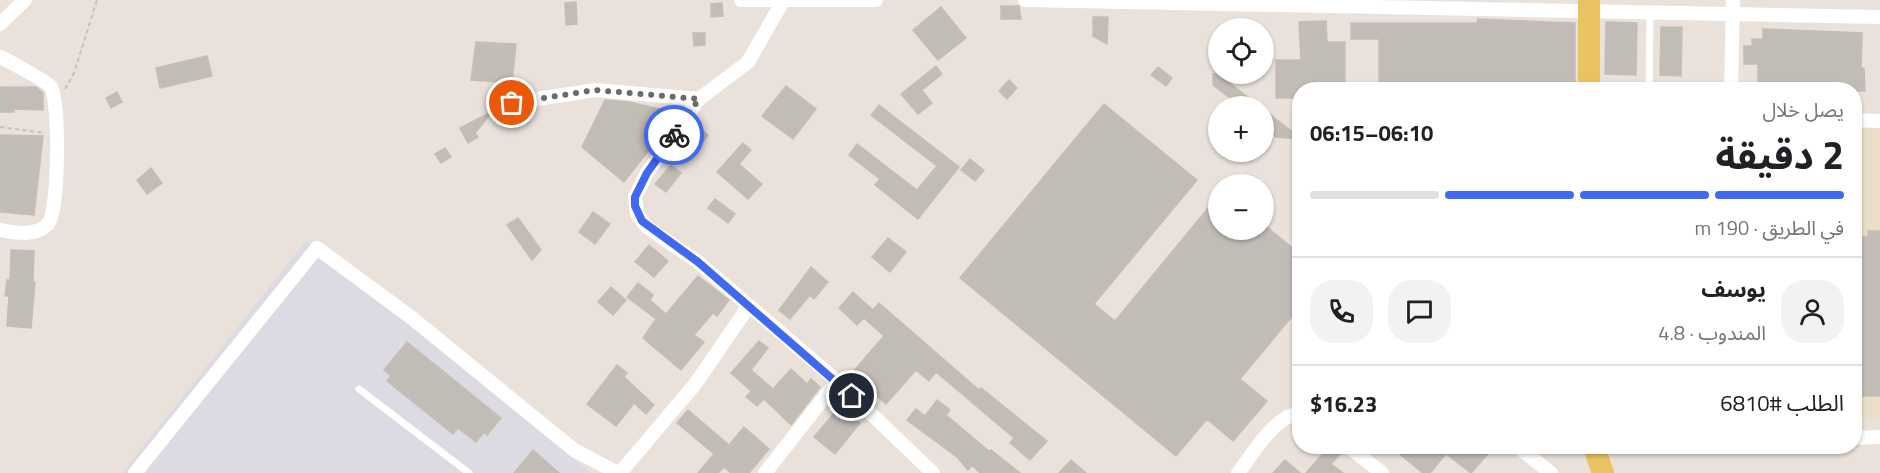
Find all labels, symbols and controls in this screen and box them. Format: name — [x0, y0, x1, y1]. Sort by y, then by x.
map controls — [1208, 18, 1274, 240]
button: locate — [1208, 18, 1274, 84]
pin — [486, 77, 537, 128]
icon: bag — [495, 86, 528, 119]
text: يصل خلال — [1762, 94, 1844, 125]
button: + — [1208, 96, 1274, 162]
courier — [644, 105, 704, 165]
text: 06:10–06:15 — [1310, 116, 1433, 150]
icon: bike — [658, 119, 691, 152]
text: 2 دقيقة — [1715, 125, 1844, 184]
button: − — [1208, 174, 1274, 240]
text: في الطريق · 190 m — [1694, 212, 1844, 243]
text: يوسف — [1701, 272, 1766, 306]
button: phone — [1310, 280, 1373, 343]
button: chat — [1388, 280, 1451, 343]
button: person — [1781, 280, 1844, 343]
text: المندوب · 4.8 — [1658, 317, 1766, 348]
pin — [826, 370, 877, 421]
icon: home — [835, 379, 868, 412]
text: الطلب #6810 — [1720, 386, 1844, 420]
text: $16.23 — [1310, 387, 1377, 421]

